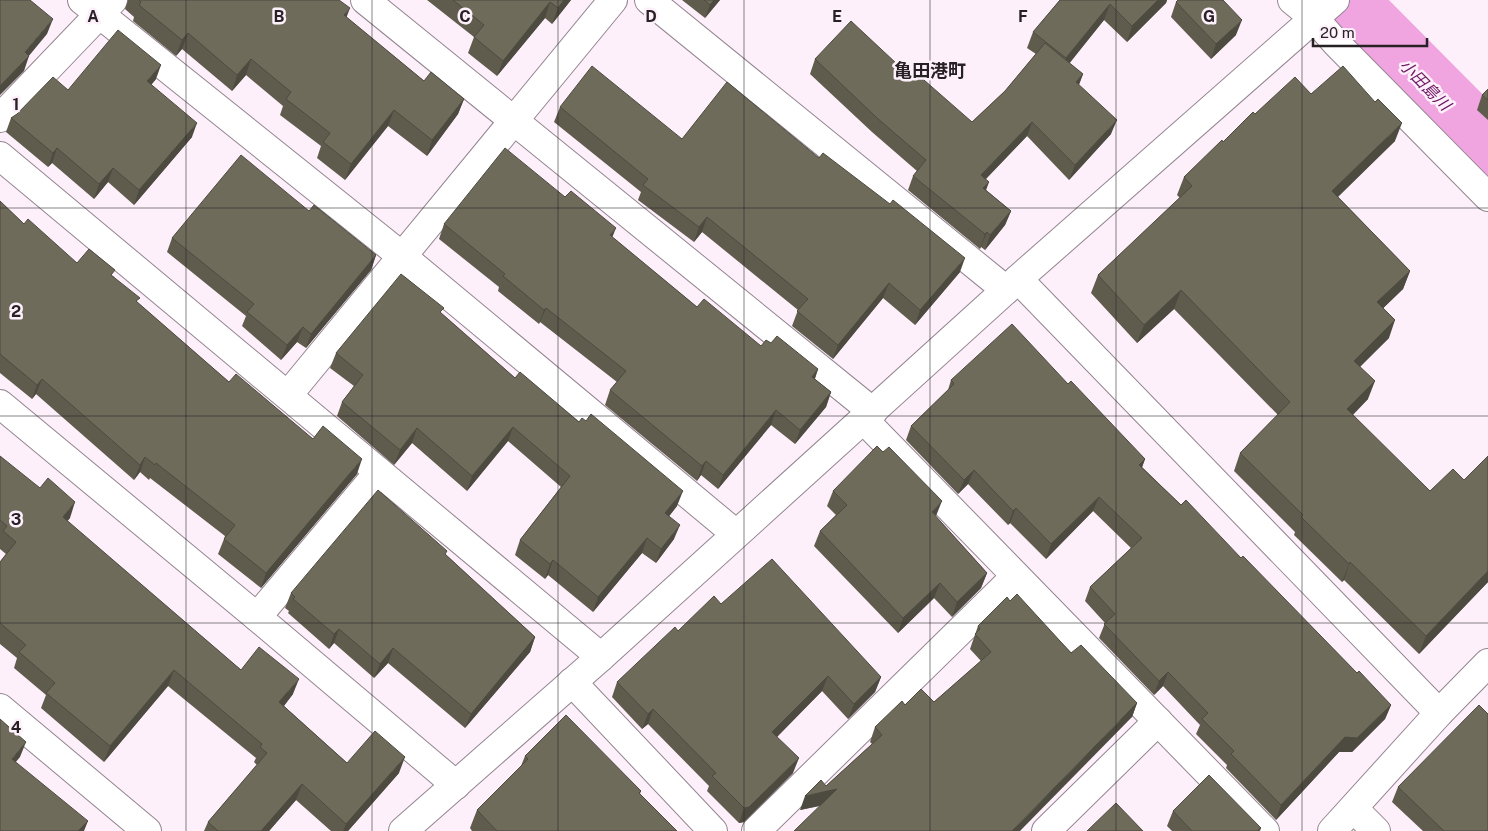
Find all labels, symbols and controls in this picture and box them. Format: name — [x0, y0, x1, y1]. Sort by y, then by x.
text: A — [87, 7, 99, 26]
text: B — [274, 7, 285, 26]
text: C — [459, 7, 471, 26]
text: D — [645, 7, 657, 26]
text: E — [832, 7, 842, 26]
text: F — [1018, 7, 1028, 26]
text: G — [1203, 7, 1215, 26]
scale bar — [1313, 15, 1427, 47]
text: 20 m — [1320, 24, 1355, 41]
water label: 小田島川 — [1396, 56, 1456, 116]
district label: 亀田港町 — [894, 60, 966, 81]
text: 1 — [13, 95, 19, 114]
text: 2 — [11, 302, 21, 321]
text: 3 — [11, 510, 21, 529]
text: 4 — [11, 718, 22, 737]

